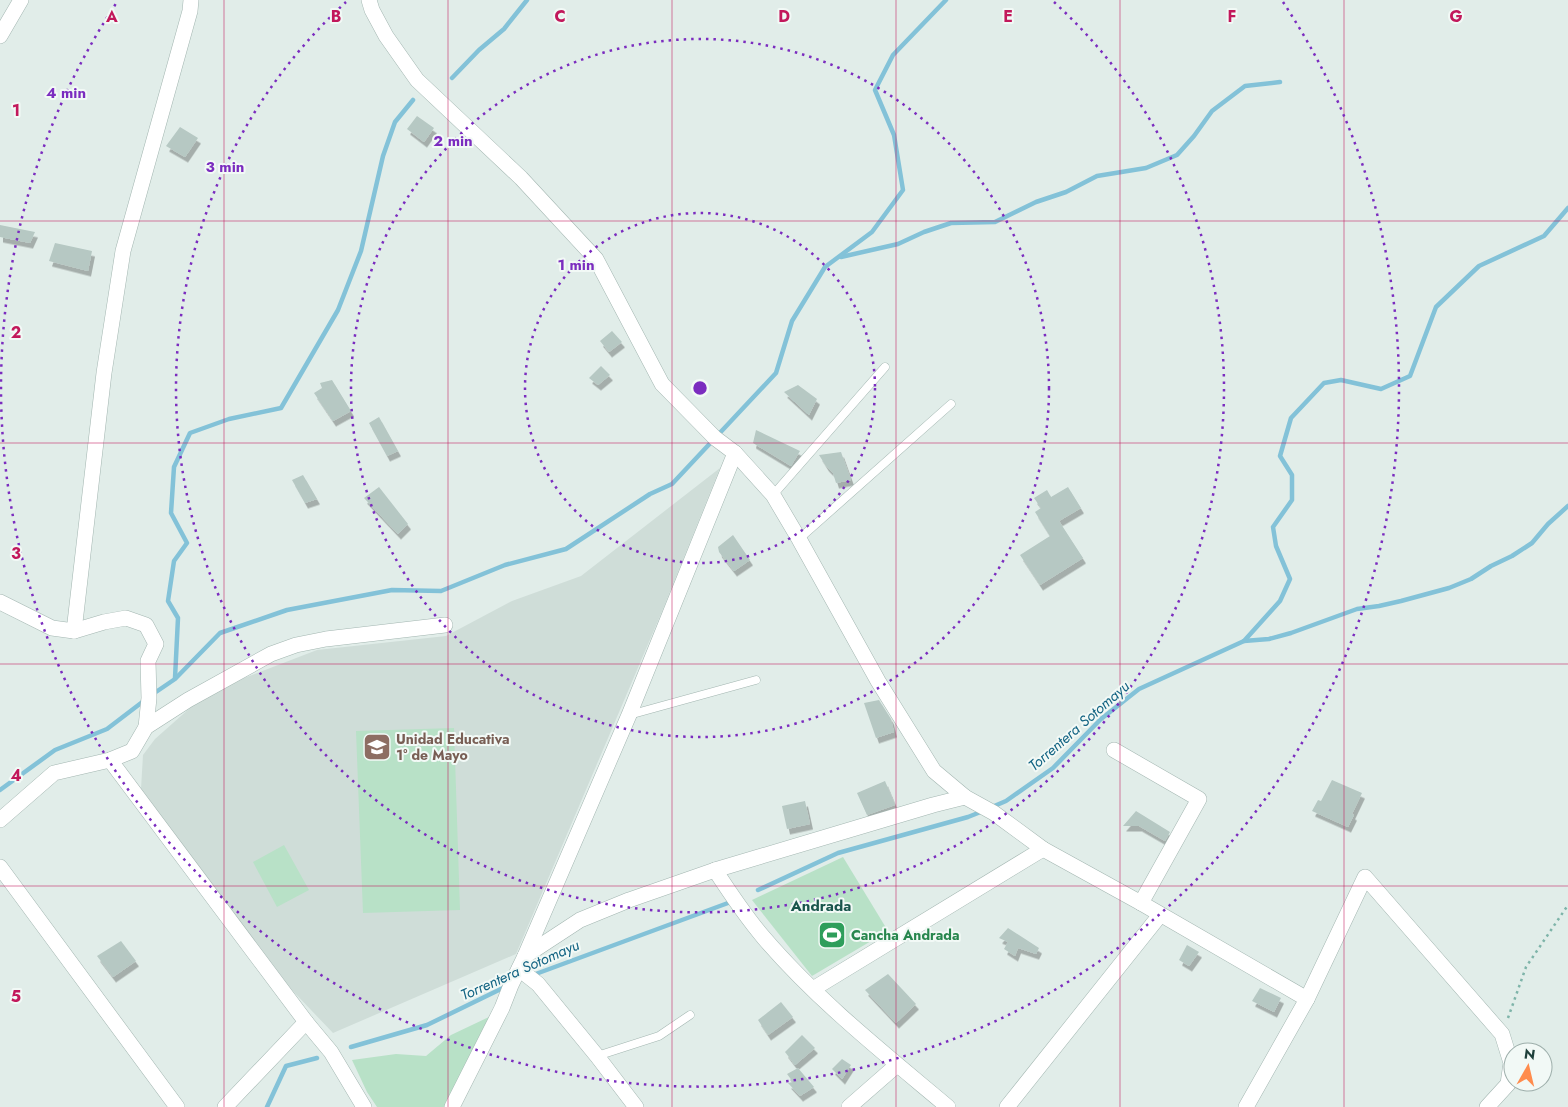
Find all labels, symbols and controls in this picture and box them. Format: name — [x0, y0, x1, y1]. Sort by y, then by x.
text: A — [105, 5, 118, 28]
text: B — [331, 5, 341, 28]
text: C — [554, 5, 566, 28]
text: D — [778, 5, 790, 28]
text: E — [1003, 5, 1013, 28]
text: F — [1228, 5, 1236, 28]
text: G — [1449, 5, 1463, 28]
text: 4 min — [46, 82, 86, 104]
text: 1 — [12, 99, 20, 122]
text: 2 min — [433, 130, 473, 152]
text: 3 min — [206, 156, 244, 178]
text: 1 min — [557, 254, 595, 276]
text: 2 — [11, 321, 21, 344]
centre of rings — [691, 379, 709, 397]
text: 3 — [11, 542, 21, 565]
water label: Torrentera Sotomayu — [1024, 676, 1135, 776]
place label: Unidad Educativa 1° de Mayo — [396, 729, 510, 765]
school or university icon: Unidad Educativa 1° de Mayo — [362, 732, 392, 762]
text: 4 — [10, 764, 22, 787]
district label: Andrada — [790, 895, 851, 917]
sports icon: Cancha Andrada — [817, 920, 847, 950]
place label: Cancha Andrada — [851, 925, 960, 945]
water label: Torrentera Sotomayu — [457, 934, 583, 1006]
text: 5 — [11, 985, 21, 1008]
north arrow — [1503, 1042, 1553, 1092]
text: N — [1523, 1043, 1537, 1065]

